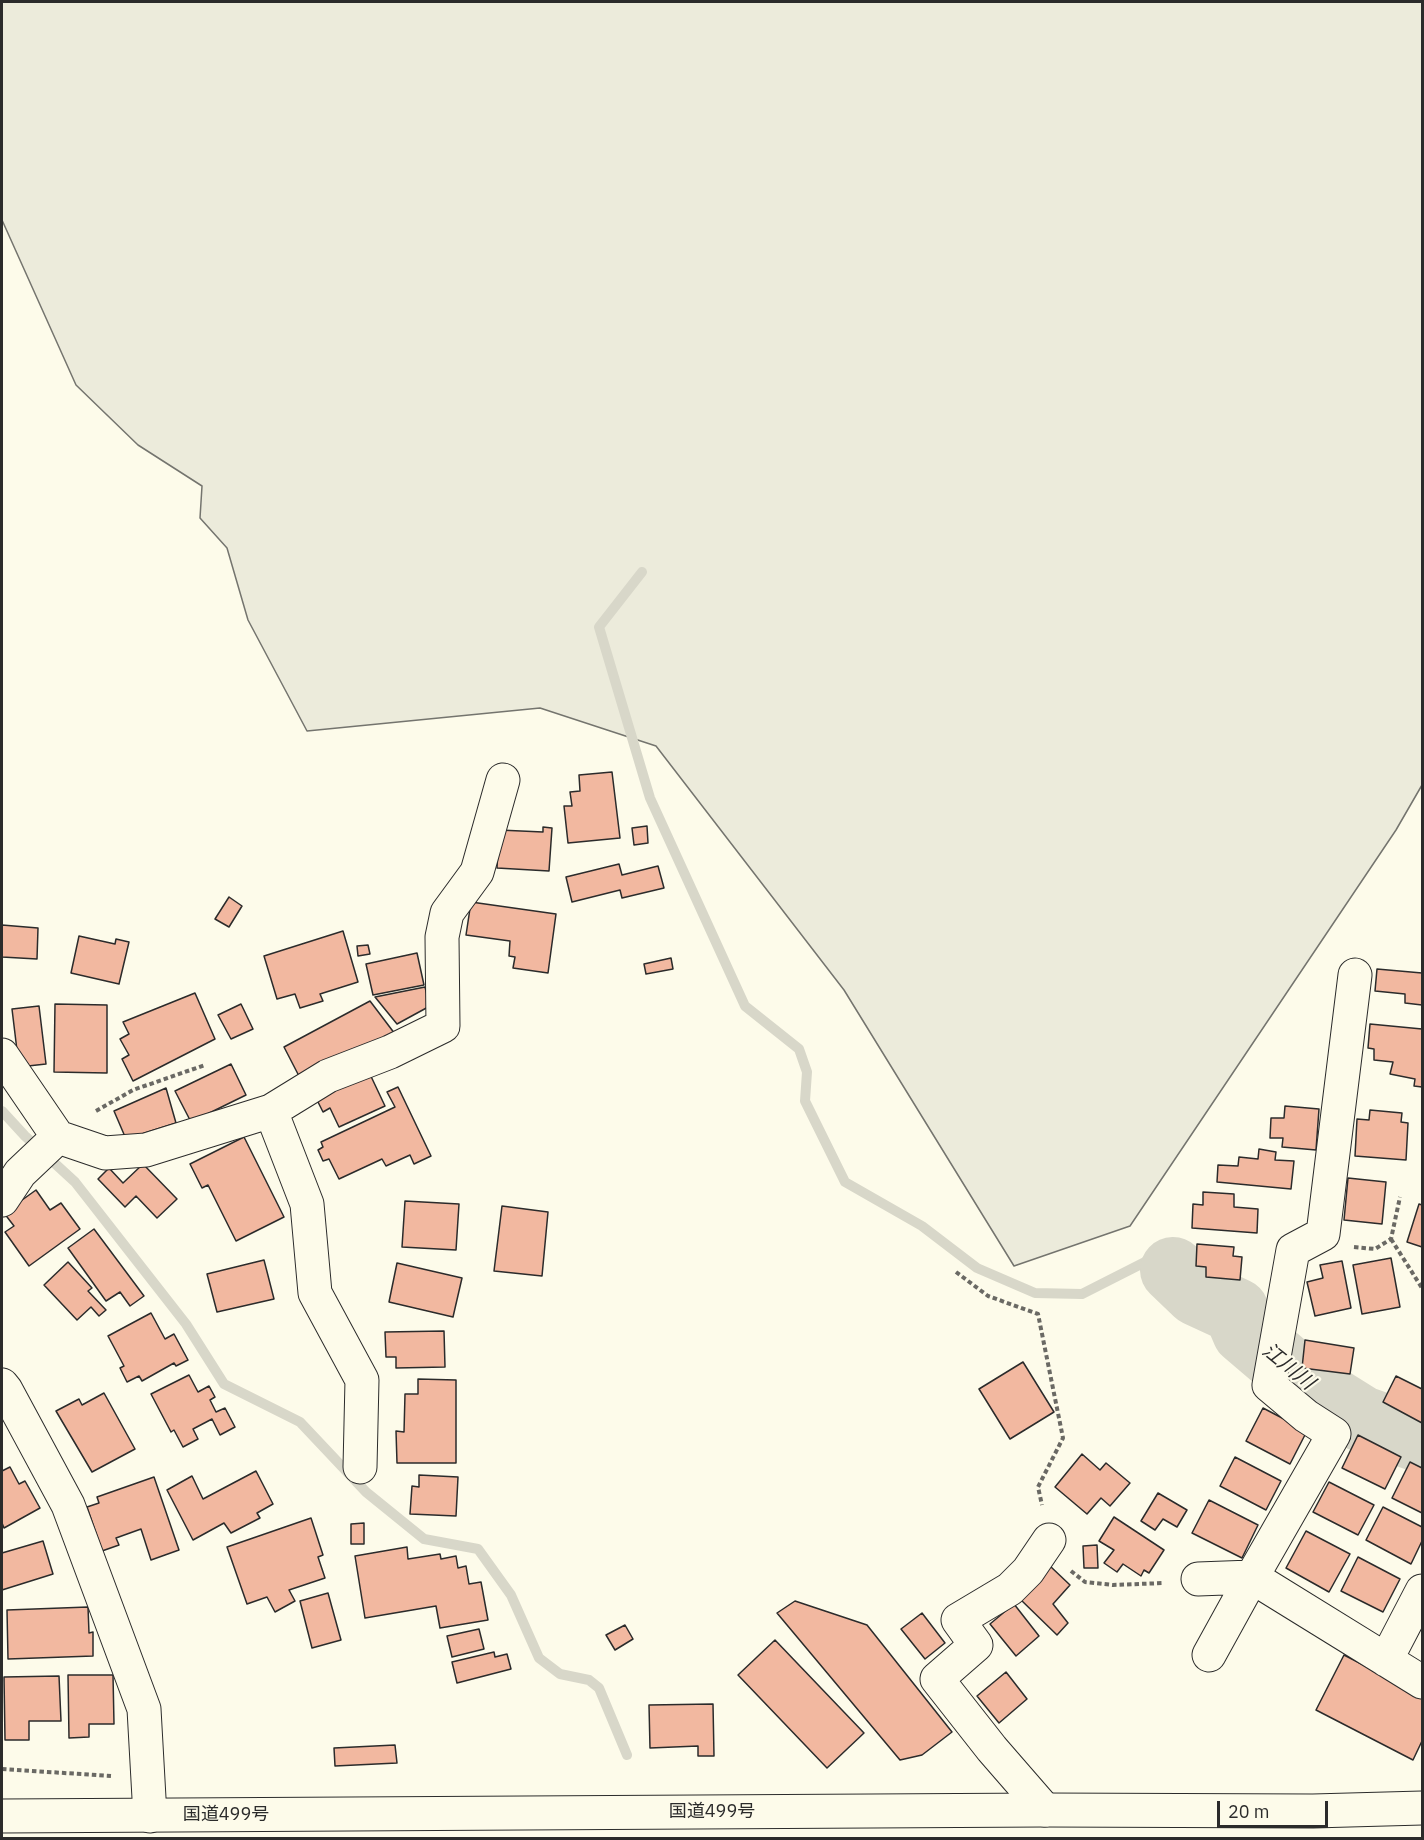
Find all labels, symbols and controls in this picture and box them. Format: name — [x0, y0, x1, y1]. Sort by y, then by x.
water label: 江川川 — [1257, 1339, 1319, 1395]
scale bar — [1220, 1789, 1331, 1827]
text: 20 m — [1228, 1800, 1270, 1823]
street label: 国道499号 — [669, 1801, 755, 1823]
street label: 国道499号 — [183, 1804, 269, 1826]

